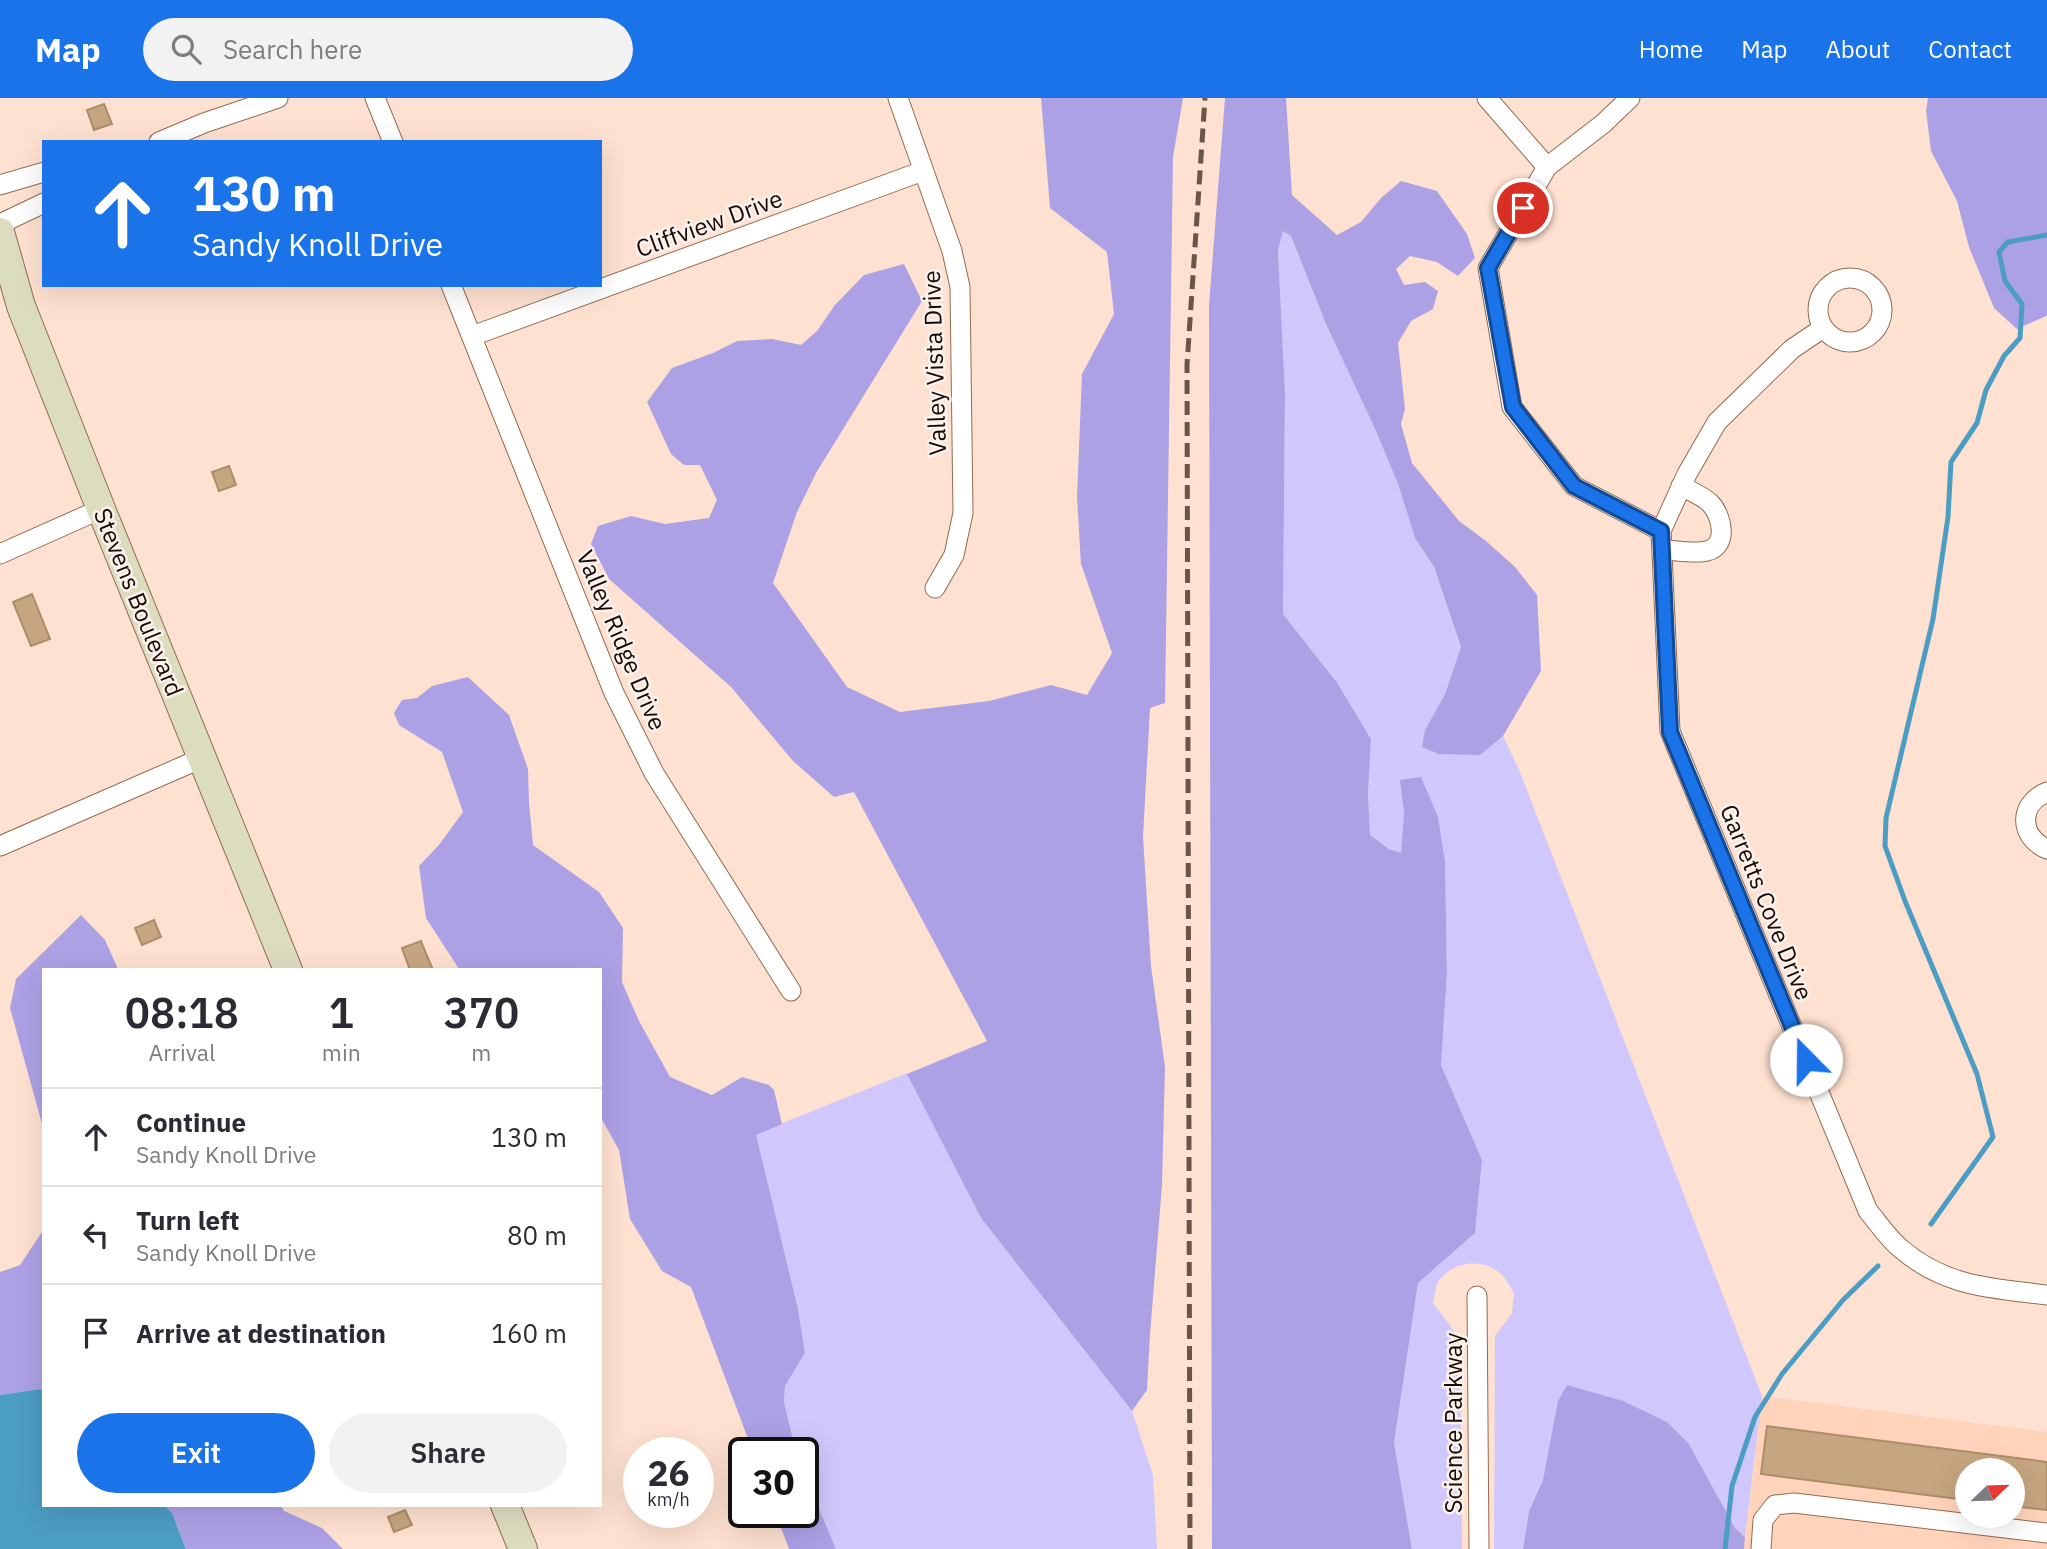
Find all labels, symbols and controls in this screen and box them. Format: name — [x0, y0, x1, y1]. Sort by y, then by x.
search box — [143, 18, 633, 81]
text: Map — [35, 28, 101, 71]
icon: search — [167, 30, 205, 68]
text: Search here — [223, 32, 362, 66]
text: Home — [1639, 33, 1703, 65]
text: Map — [1741, 33, 1787, 65]
text: About — [1825, 33, 1890, 65]
text: Contact — [1928, 33, 2012, 65]
text: 130 m — [192, 161, 336, 224]
icon: ahead — [77, 168, 168, 259]
pin — [1493, 178, 1553, 238]
street label: Cliffview Drive — [631, 182, 787, 264]
icon: arrive — [1504, 189, 1542, 227]
text: Sandy Knoll Drive — [192, 223, 443, 265]
street label: Valley Vista Drive — [915, 270, 953, 456]
street label: Stevens Boulevard — [87, 503, 191, 701]
street label: Valley Ridge Drive — [570, 545, 674, 735]
street label: Garretts Cove Drive — [1713, 799, 1821, 1005]
text: 08:18 — [125, 985, 239, 1040]
text: 1 — [329, 985, 354, 1040]
text: 370 — [444, 985, 519, 1040]
position arrow — [1769, 1023, 1843, 1097]
text: Arrival — [148, 1037, 215, 1067]
text: min — [322, 1037, 361, 1067]
text: m — [471, 1037, 491, 1067]
text: Continue — [136, 1105, 246, 1139]
icon: ahead — [77, 1118, 115, 1156]
text: 130 m — [491, 1120, 567, 1154]
text: Sandy Knoll Drive — [136, 1139, 316, 1169]
text: Turn left — [136, 1203, 239, 1237]
icon: left — [77, 1216, 115, 1254]
text: 80 m — [507, 1218, 567, 1252]
text: Sandy Knoll Drive — [136, 1237, 316, 1267]
icon: arrive — [77, 1314, 115, 1352]
text: Arrive at destination — [136, 1316, 386, 1350]
text: 160 m — [491, 1316, 567, 1350]
street label: Science Parkway — [1437, 1332, 1469, 1514]
button: Exit — [77, 1413, 315, 1493]
button: Share — [329, 1413, 567, 1493]
speed limit sign: 30 — [728, 1437, 819, 1528]
text: 26 — [647, 1450, 690, 1496]
north arrow — [1955, 1458, 2025, 1528]
map controls — [1955, 1458, 2025, 1528]
text: km/h — [647, 1488, 690, 1511]

